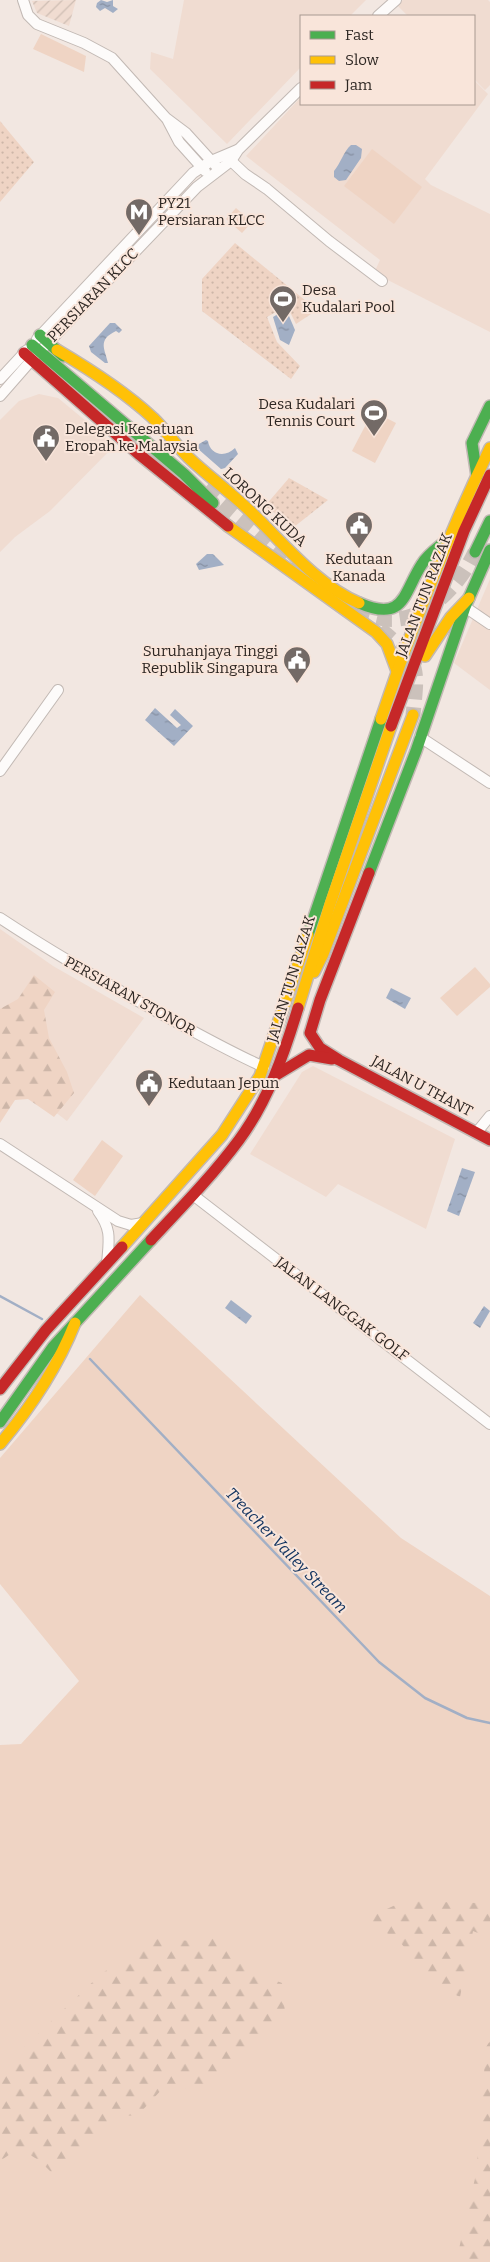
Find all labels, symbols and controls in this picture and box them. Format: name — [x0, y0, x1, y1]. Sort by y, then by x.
legend — [300, 15, 475, 105]
text: Fast — [345, 26, 374, 44]
text: Slow — [345, 51, 380, 69]
text: Jam — [344, 76, 373, 94]
place label: PY21 Persiaran KLCC — [158, 194, 265, 229]
metro station icon: PY21 Persiaran KLCC — [124, 197, 154, 236]
street label: PERSIARAN KLCC — [44, 244, 142, 346]
place label: Desa Kudalari Pool — [302, 281, 395, 316]
sports icon: Desa Kudalari Pool — [268, 284, 298, 323]
place label: Desa Kudalari Tennis Court — [258, 395, 356, 430]
sports icon: Desa Kudalari Tennis Court — [359, 398, 389, 437]
place label: Delegasi Kesatuan Eropah ke Malaysia — [65, 420, 198, 455]
public building icon: Delegasi Kesatuan Eropah ke Malaysia — [31, 423, 61, 462]
street label: LORONG KUDA — [220, 464, 311, 551]
public building icon: Kedutaan Kanada — [344, 510, 374, 549]
street label: JALAN TUN RAZAK — [392, 530, 456, 661]
place label: Kedutaan Kanada — [325, 550, 393, 585]
place label: Suruhanjaya Tinggi Republik Singapura — [142, 642, 279, 677]
public building icon: Suruhanjaya Tinggi Republik Singapura — [282, 645, 312, 684]
street label: JALAN TUN RAZAK — [263, 913, 319, 1046]
street label: PERSIARAN STONOR — [61, 952, 199, 1040]
street label: JALAN U THANT — [367, 1051, 476, 1120]
public building icon: Kedutaan Jepun — [134, 1068, 164, 1107]
place label: Kedutaan Jepun — [168, 1074, 280, 1092]
street label: JALAN LANGGAK GOLF — [271, 1252, 413, 1365]
water label: Treacher Valley Stream — [222, 1484, 351, 1617]

